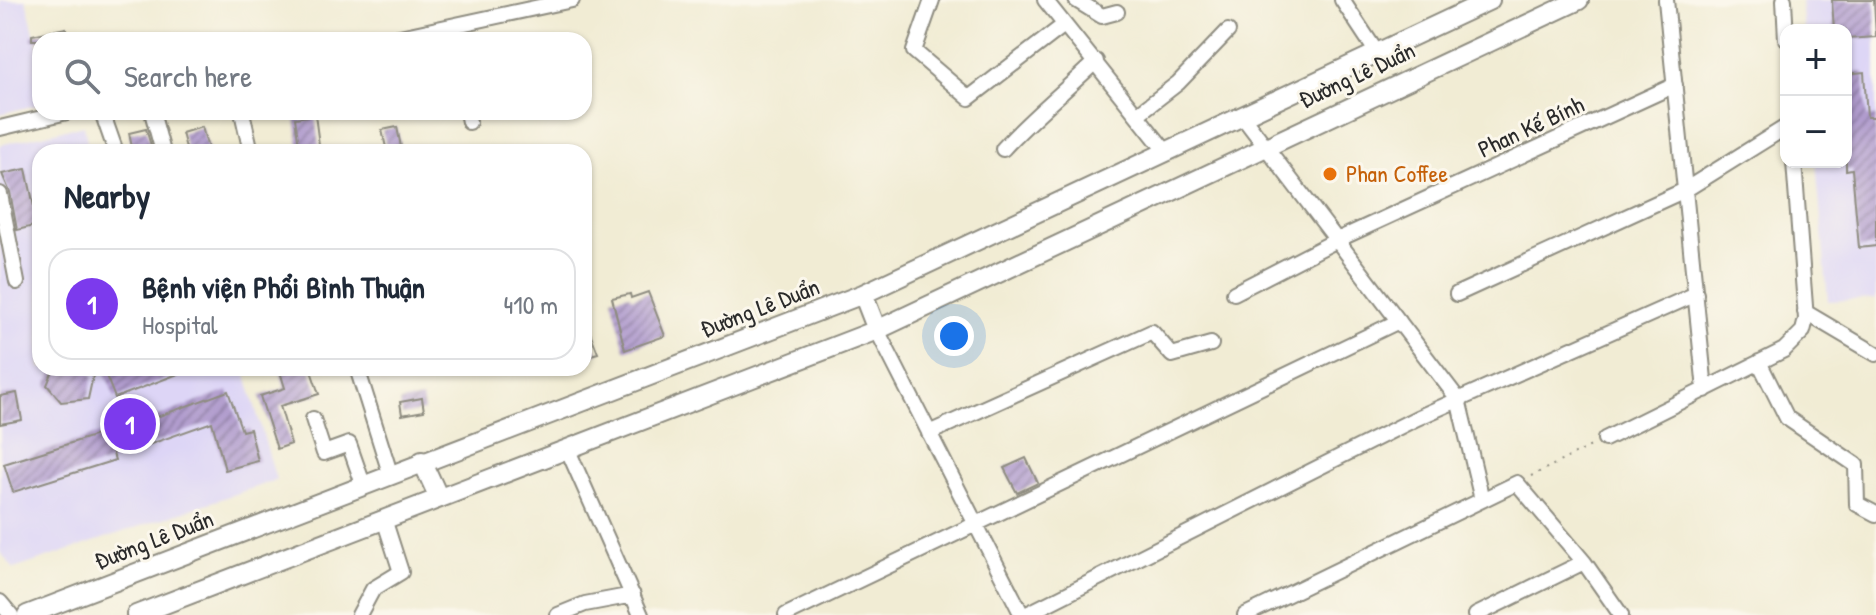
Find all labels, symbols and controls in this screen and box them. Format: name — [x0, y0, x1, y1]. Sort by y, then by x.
map controls — [1780, 24, 1852, 168]
button: + — [1780, 24, 1852, 96]
search box — [32, 32, 592, 120]
street label: Đường Lê Duẩn — [1293, 33, 1420, 115]
icon: search — [60, 54, 104, 98]
text: Search here — [124, 56, 252, 96]
street label: Phan Kế Bính — [1472, 88, 1589, 165]
button: − — [1780, 96, 1852, 168]
place label: Phan Coffee — [1346, 157, 1448, 189]
marker: Phan Coffee — [1321, 165, 1339, 183]
text: Nearby — [64, 173, 150, 219]
text: Bệnh viện Phổi Bình Thuận — [142, 267, 425, 307]
street label: Đường Lê Duẩn — [696, 270, 824, 344]
text: 1 — [87, 287, 97, 322]
text: 410 m — [504, 287, 558, 322]
text: Hospital — [142, 307, 218, 342]
your location — [934, 316, 974, 356]
pin: 1 — [104, 394, 156, 454]
street label: Đường Lê Duẩn — [90, 502, 218, 576]

